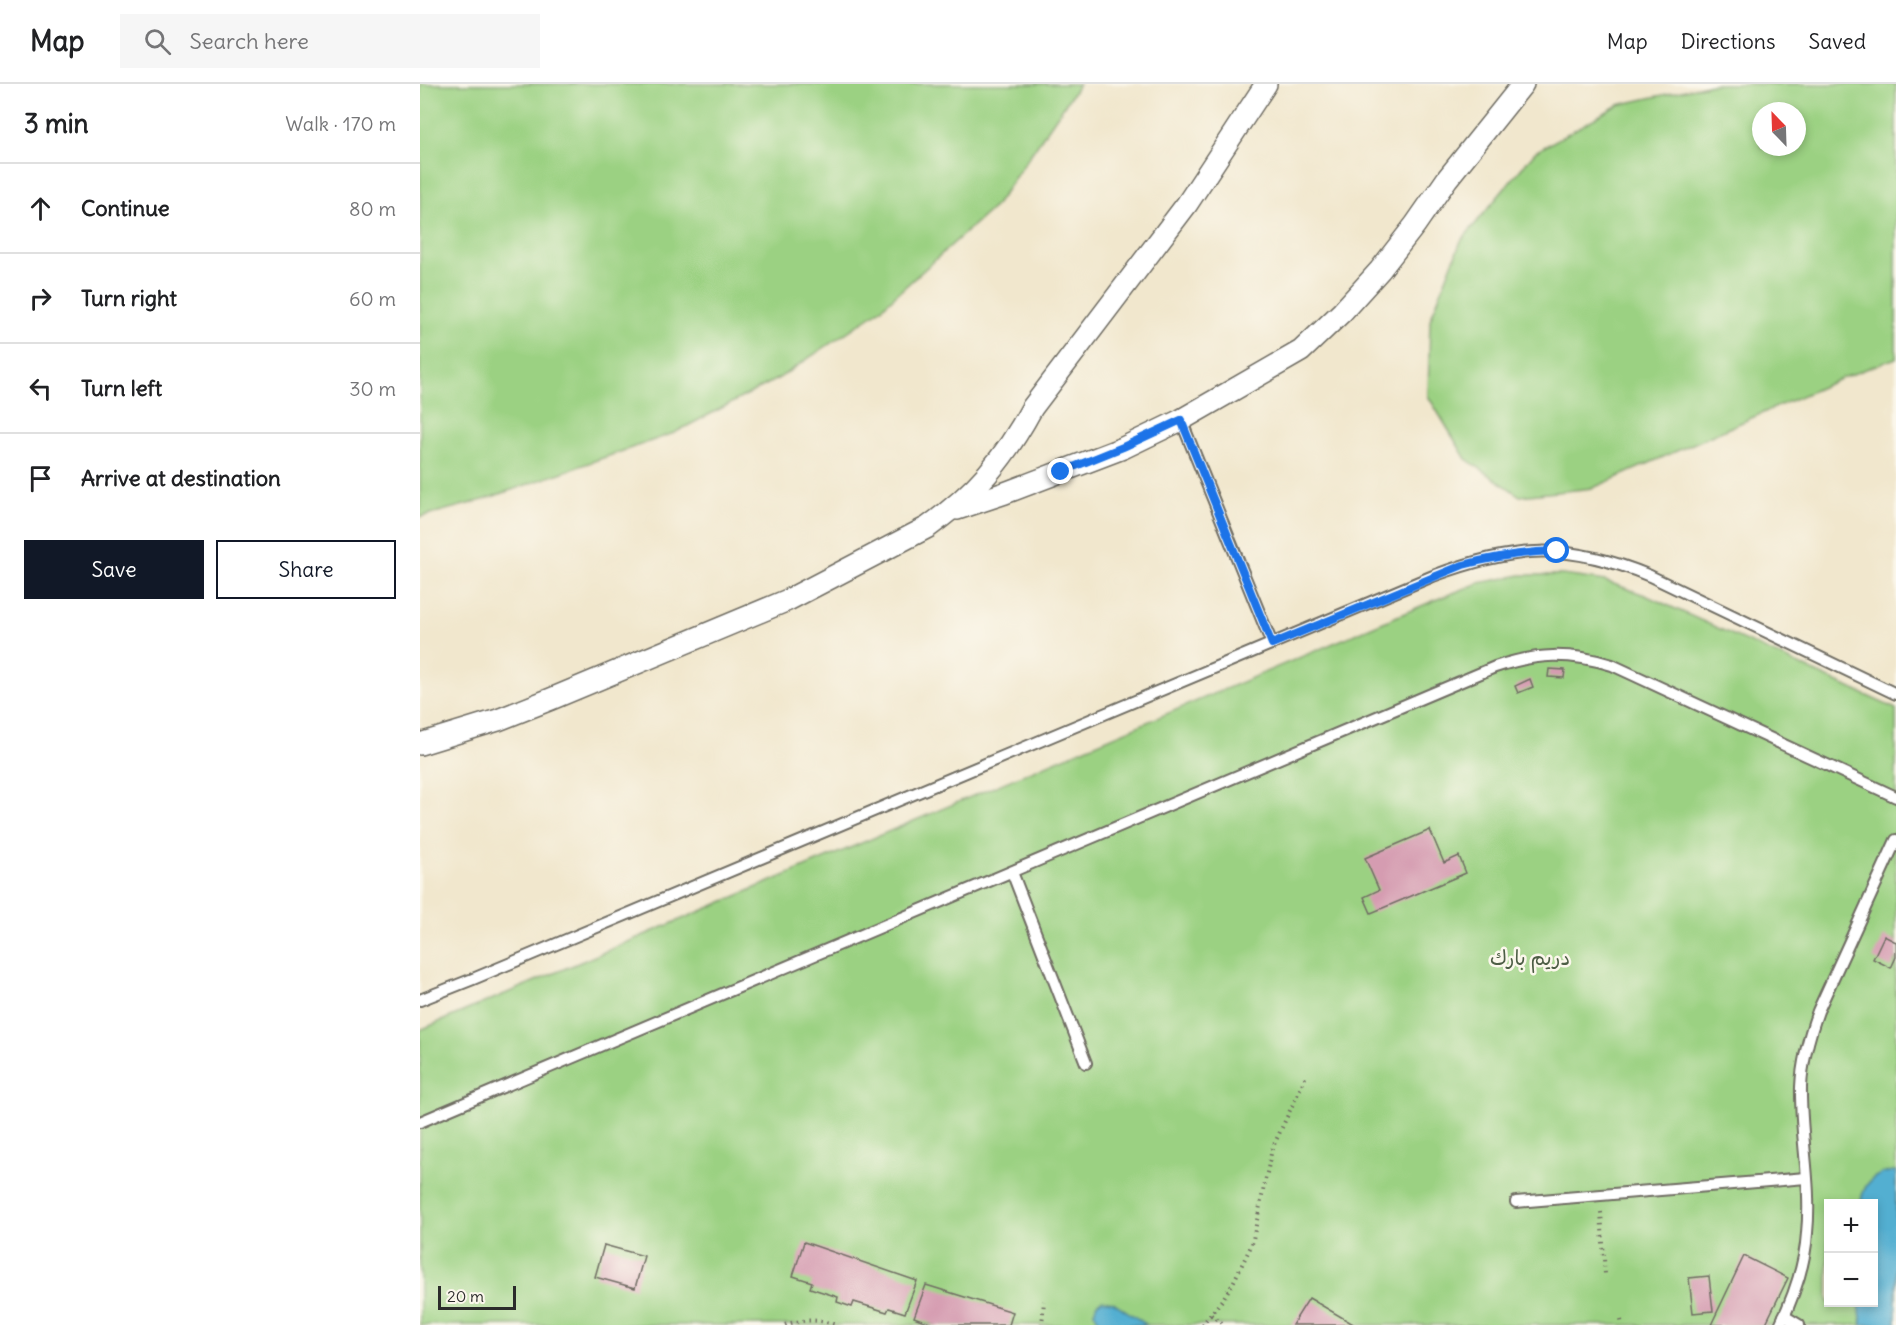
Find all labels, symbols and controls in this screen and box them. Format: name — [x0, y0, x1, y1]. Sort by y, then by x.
search box — [120, 14, 540, 68]
text: Map — [30, 23, 84, 59]
icon: search — [141, 25, 174, 58]
text: Search here — [189, 27, 309, 55]
text: Map — [1607, 28, 1648, 55]
text: Directions — [1681, 28, 1775, 55]
text: Saved — [1808, 28, 1866, 55]
north arrow — [1752, 102, 1806, 156]
text: 3 min — [24, 107, 89, 140]
text: Walk · 170 m — [285, 111, 396, 136]
icon: ahead — [24, 192, 57, 225]
text: Continue — [81, 194, 170, 222]
text: 80 m — [349, 196, 396, 221]
icon: right — [24, 282, 57, 315]
text: Turn right — [81, 284, 177, 312]
text: 60 m — [349, 286, 396, 311]
icon: left — [24, 372, 57, 405]
text: Turn left — [81, 374, 162, 402]
text: 30 m — [349, 376, 396, 401]
route end — [1047, 458, 1073, 484]
icon: arrive — [24, 462, 57, 495]
text: Arrive at destination — [81, 464, 281, 492]
route start — [1543, 537, 1569, 563]
button: Save — [24, 540, 204, 599]
button: Share — [216, 540, 396, 599]
park label: دريم بارك — [1490, 945, 1570, 973]
map controls — [1824, 1199, 1878, 1307]
button: + — [1824, 1199, 1878, 1253]
button: − — [1824, 1253, 1878, 1307]
scale bar — [438, 1283, 516, 1310]
text: 20 m — [447, 1286, 484, 1306]

